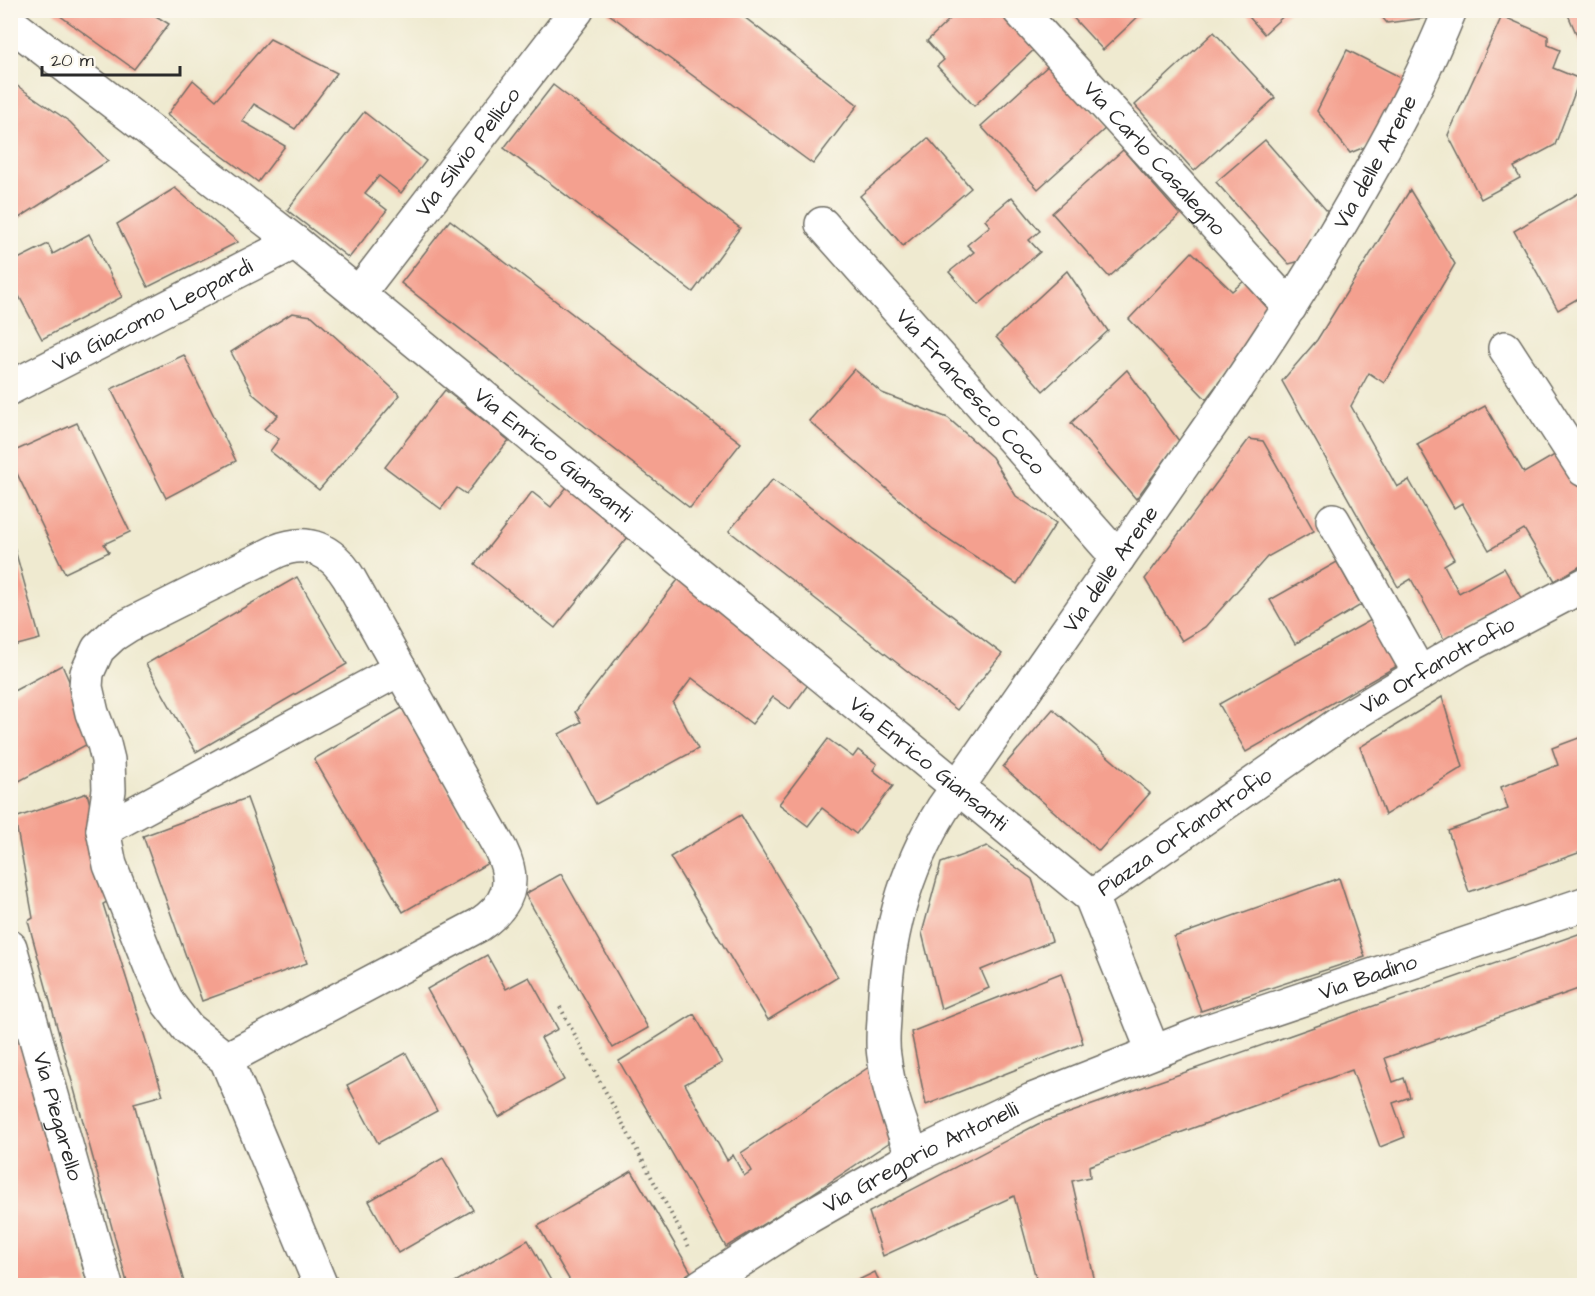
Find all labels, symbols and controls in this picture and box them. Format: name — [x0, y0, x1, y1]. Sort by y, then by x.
scale bar — [42, 39, 180, 77]
text: 20 m — [51, 48, 94, 73]
street label: Via Carlo Casalegno — [1076, 74, 1234, 243]
street label: Via Silvio Pellico — [408, 80, 528, 223]
street label: Via delle Arene — [1325, 89, 1425, 235]
street label: Via Giacomo Leopardi — [47, 251, 258, 379]
street label: Via Francesco Coco — [888, 302, 1053, 482]
street label: Via Enrico Giansanti — [467, 380, 640, 529]
street label: Via delle Arene — [1055, 499, 1166, 639]
street label: Via Orfanotrofio — [1354, 608, 1521, 722]
street label: Via Enrico Giansanti — [842, 689, 1015, 838]
street label: Piazza Orfanotrofio — [1091, 759, 1279, 904]
street label: Via Badino — [1315, 946, 1422, 1008]
street label: Via Piegarello — [25, 1048, 91, 1185]
street label: Via Gregorio Antonelli — [817, 1093, 1023, 1221]

